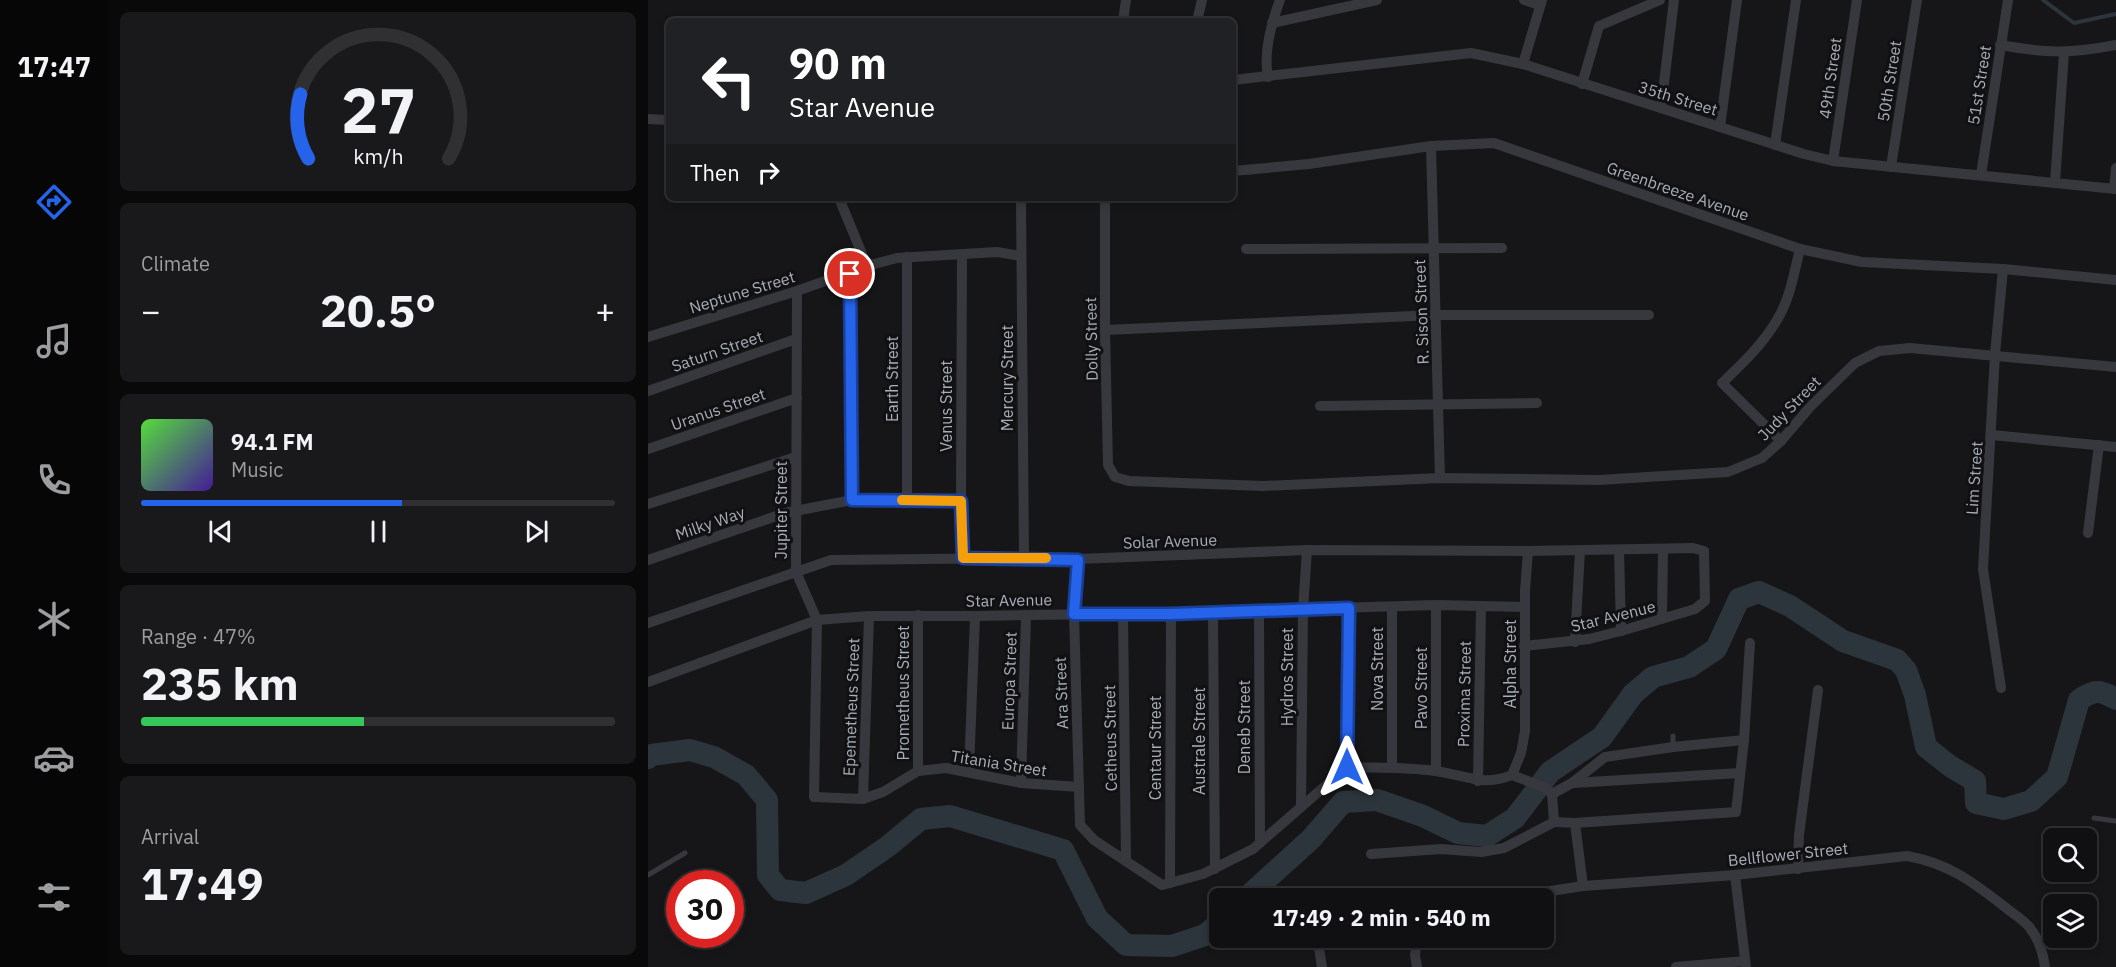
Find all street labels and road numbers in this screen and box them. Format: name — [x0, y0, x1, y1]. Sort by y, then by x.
street label: 49th Street — [1814, 36, 1846, 120]
street label: 50th Street — [1873, 39, 1905, 123]
street label: 51st Street — [1963, 44, 1995, 126]
street label: 35th Street — [1636, 77, 1720, 119]
street label: Greenbreeze Avenue — [1604, 157, 1752, 225]
street label: R. Sison Street — [1409, 259, 1433, 365]
street label: Neptune Street — [687, 266, 797, 318]
street label: Dolly Street — [1080, 297, 1102, 381]
street label: Mercury Street — [997, 325, 1017, 431]
street label: Saturn Street — [669, 326, 765, 376]
street label: Earth Street — [882, 336, 902, 422]
street label: Venus Street — [936, 360, 956, 452]
street label: Judy Street — [1753, 371, 1825, 445]
street label: Uranus Street — [668, 383, 768, 435]
street label: Lim Street — [1961, 441, 1987, 515]
street label: Jupiter Street — [771, 461, 791, 559]
street label: Milky Way — [673, 502, 747, 544]
street label: Solar Avenue — [1123, 529, 1218, 553]
street label: Star Avenue — [966, 589, 1053, 611]
street label: Star Avenue — [1569, 596, 1658, 636]
street label: Alpha Street — [1500, 619, 1520, 709]
street label: Prometheus Street — [893, 625, 913, 761]
street label: Nova Street — [1367, 627, 1387, 711]
street label: Hydros Street — [1277, 628, 1297, 726]
street label: Europa Street — [997, 631, 1021, 731]
street label: Epemetheus Street — [839, 638, 863, 776]
street label: Proxima Street — [1453, 641, 1475, 747]
street label: Pavo Street — [1411, 647, 1431, 729]
street label: Ara Street — [1050, 657, 1072, 729]
street label: Deneb Street — [1234, 680, 1254, 774]
street label: Cetheus Street — [1099, 684, 1121, 792]
street label: Australe Street — [1189, 687, 1209, 795]
street label: Centaur Street — [1145, 696, 1165, 800]
street label: Titania Street — [950, 746, 1048, 780]
street label: Bellflower Street — [1727, 838, 1849, 870]

